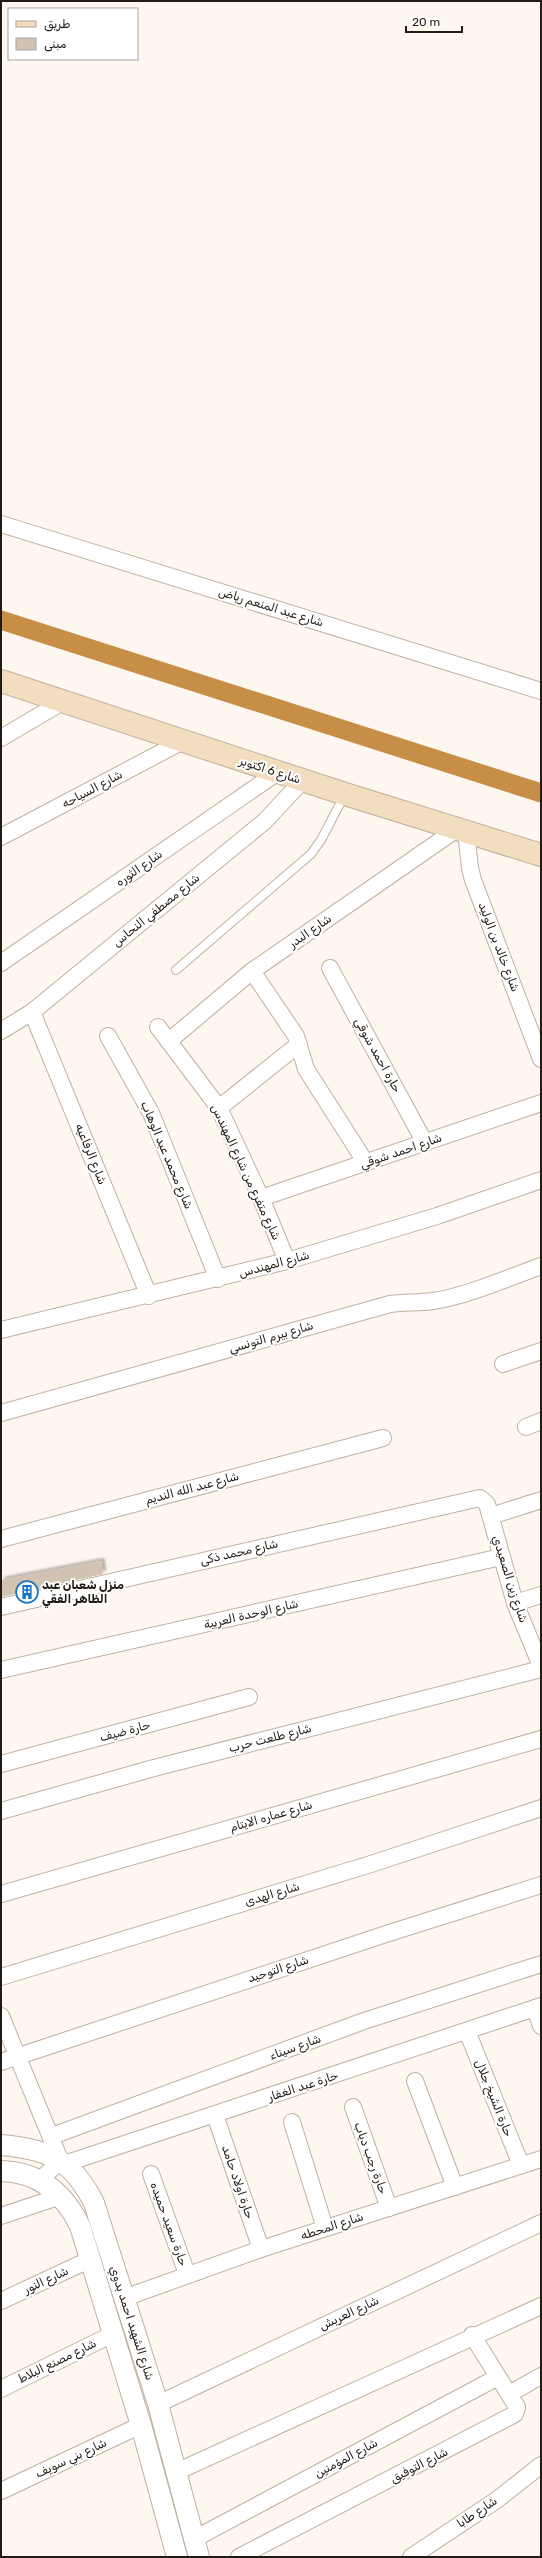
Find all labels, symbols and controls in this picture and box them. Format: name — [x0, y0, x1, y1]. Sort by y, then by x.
legend — [8, 8, 138, 60]
scale bar — [406, 8, 462, 34]
text: 20 m — [412, 15, 440, 29]
text: طريق — [44, 17, 70, 32]
text: مبنى — [44, 37, 67, 52]
street label: شارع عبد المنعم رياض — [216, 584, 325, 632]
street label: شارع 6 اكتوبر — [236, 753, 303, 788]
street label: شارع السياحه — [59, 767, 126, 813]
street label: شارع الثوره — [113, 847, 166, 891]
street label: شارع مصطفي النحاس — [110, 870, 204, 951]
street label: شارع خالد بن الوليد — [474, 900, 523, 994]
street label: شارع البدر — [285, 911, 335, 953]
street label: حارة احمد شوقي — [350, 1015, 404, 1096]
street label: شارع محمد عبد الوهاب — [136, 1099, 196, 1212]
street label: شارع متفرع من شارع المهندس — [206, 1102, 284, 1243]
street label: شارع الرفاعيه — [71, 1121, 110, 1187]
street label: شارع احمد شوقي — [358, 1130, 444, 1173]
street label: شارع المهندس — [237, 1248, 311, 1282]
street label: شارع بيرم التونسي — [227, 1318, 315, 1358]
street label: شارع عبد الله النديم — [144, 1469, 241, 1509]
street label: شارع زين الصعيدي — [487, 1534, 531, 1625]
street label: شارع محمد ذكى — [199, 1536, 280, 1570]
place label: منزل شعبان عبد الظاهر الفقي — [42, 1578, 124, 1608]
building icon: منزل شعبان عبد الظاهر الفقي — [14, 1579, 40, 1605]
street label: شارع الوحدة العربية — [202, 1596, 300, 1634]
street label: حارة ضيف — [98, 1718, 152, 1745]
street label: شارع طلعت حرب — [227, 1721, 313, 1757]
street label: شارع عماره الايتام — [228, 1798, 314, 1836]
street label: شارع الهدى — [243, 1879, 302, 1911]
street label: شارع التوحيد — [246, 1953, 311, 1987]
street label: شارع سيناء — [267, 2031, 324, 2065]
street label: حارة الشيخ جلال — [470, 2057, 516, 2139]
street label: حارة عبد الغفار — [265, 2068, 340, 2105]
street label: حارة رجب دياب — [351, 2120, 391, 2196]
street label: حارة اولاد حامد — [218, 2143, 257, 2221]
street label: حارة سعيد حميده — [146, 2180, 191, 2268]
street label: شارع المحطه — [299, 2209, 366, 2245]
street label: شارع النور — [21, 2264, 71, 2299]
street label: شارع الشهيد احمد بدوي — [105, 2264, 157, 2383]
street label: شارع العريش — [317, 2293, 382, 2335]
street label: شارع مصنع البلاط — [16, 2336, 99, 2388]
street label: شارع بني سويف — [33, 2435, 110, 2482]
street label: شارع المؤمنين — [312, 2435, 381, 2482]
street label: شارع التوفيق — [388, 2444, 451, 2487]
street label: شارع طابا — [454, 2493, 501, 2532]

